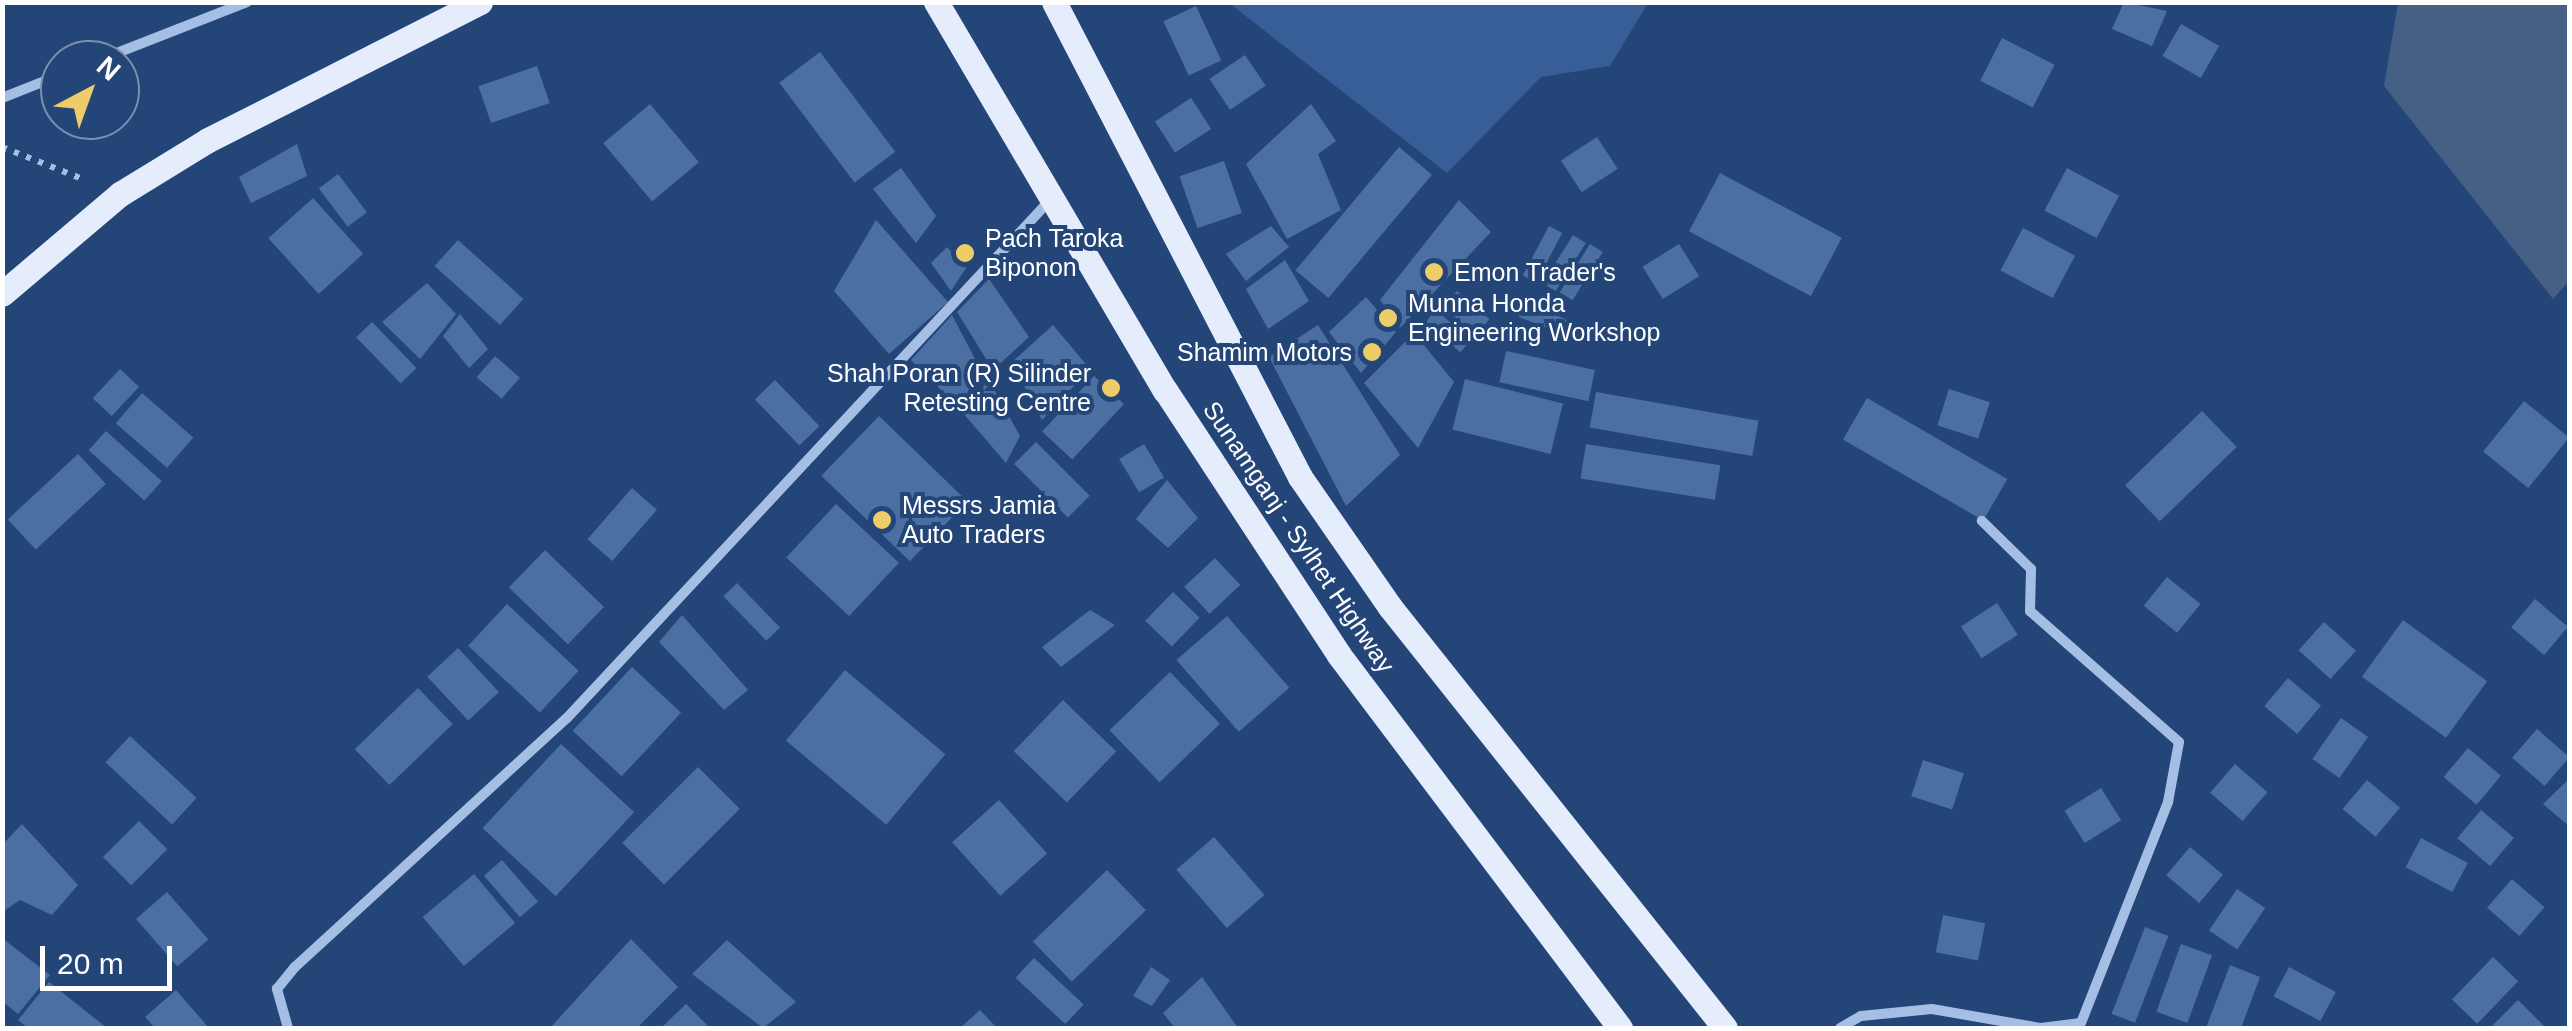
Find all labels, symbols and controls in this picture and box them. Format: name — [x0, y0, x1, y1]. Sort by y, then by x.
north arrow — [40, 40, 140, 140]
text: N — [91, 50, 126, 87]
place label: Pach Taroka Biponon — [985, 224, 1124, 283]
marker: Pach Taroka Biponon — [954, 242, 976, 264]
place label: Emon Trader's — [1454, 257, 1616, 287]
marker: Emon Trader's — [1423, 261, 1445, 283]
place label: Munna Honda Engineering Workshop — [1408, 289, 1660, 348]
marker: Munna Honda Engineering Workshop — [1377, 307, 1399, 329]
place label: Shamim Motors — [1177, 337, 1352, 367]
marker: Shamim Motors — [1361, 341, 1383, 363]
place label: Shah Poran (R) Silinder Retesting Centre — [827, 359, 1091, 418]
marker: Shah Poran (R) Silinder Retesting Centre — [1100, 377, 1122, 399]
street label: Sunamganj - Sylhet Highway — [1197, 396, 1401, 678]
place label: Messrs Jamia Auto Traders — [902, 491, 1056, 550]
marker: Messrs Jamia Auto Traders — [871, 509, 893, 531]
scale bar — [45, 926, 178, 988]
text: 20 m — [57, 947, 124, 980]

